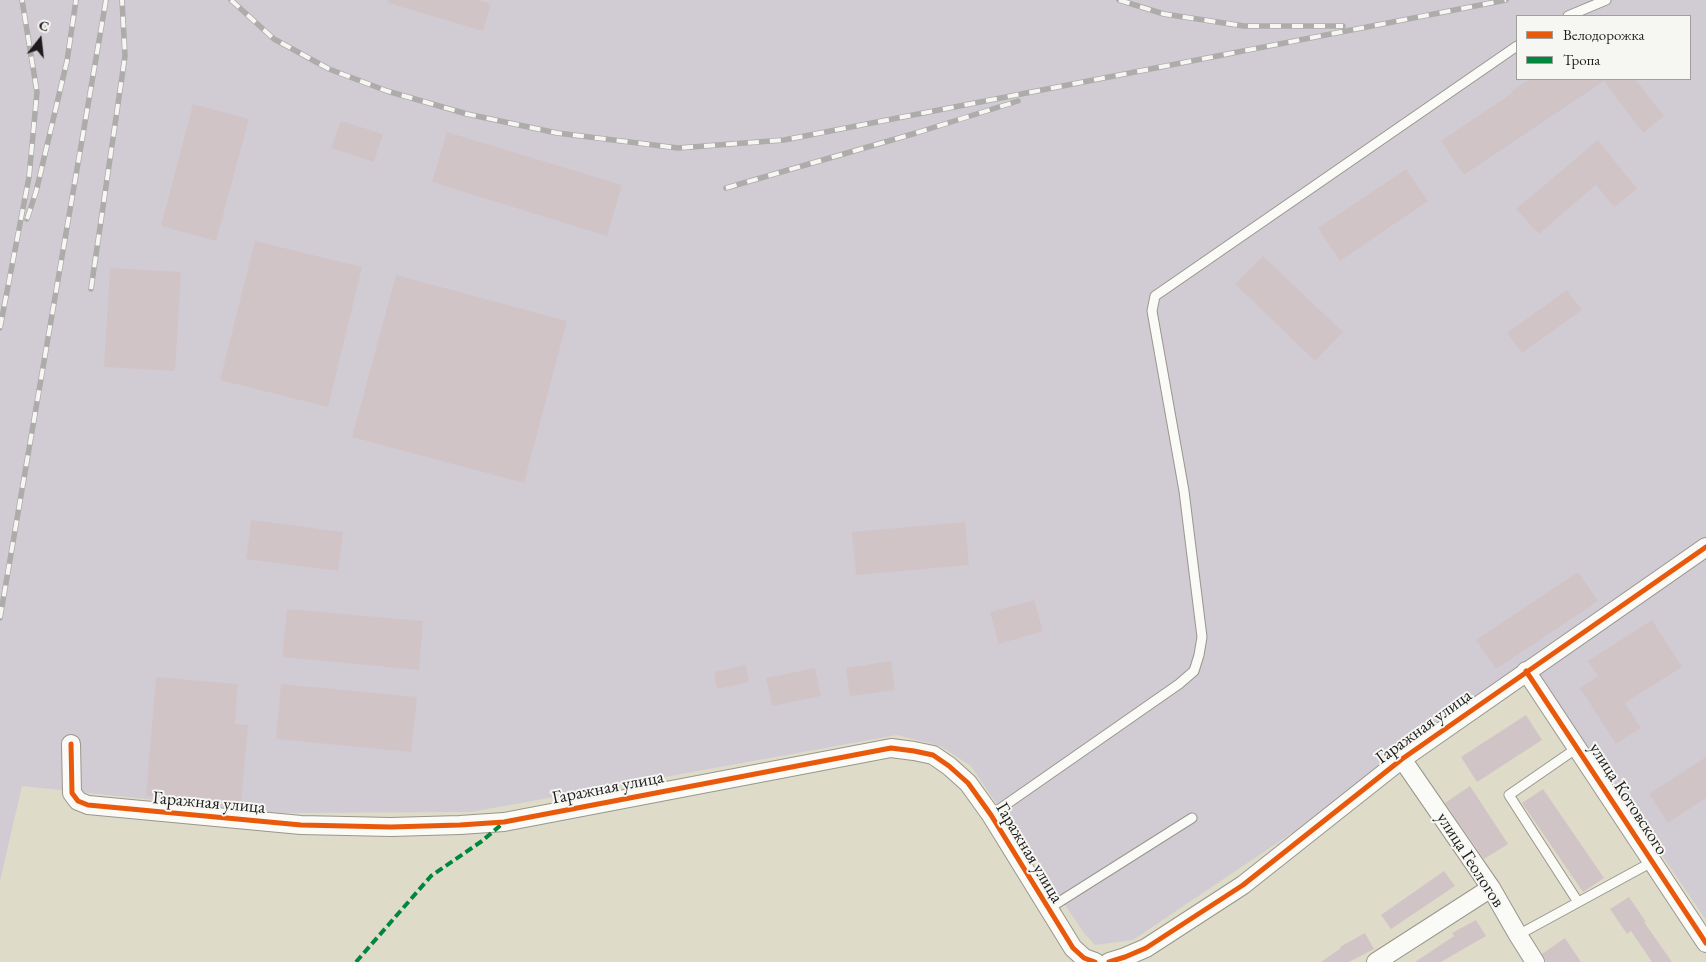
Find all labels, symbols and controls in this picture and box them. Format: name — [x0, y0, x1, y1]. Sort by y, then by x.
north arrow — [15, 15, 65, 65]
legend — [1516, 15, 1691, 80]
text: С — [37, 16, 51, 36]
text: Велодорожка — [1563, 25, 1644, 44]
text: Тропа — [1563, 50, 1600, 69]
street label: Гаражная улица — [1372, 685, 1476, 769]
street label: улица Котовского — [1584, 739, 1672, 859]
street label: Гаражная улица — [550, 767, 666, 809]
street label: Гаражная улица — [152, 787, 266, 819]
street label: Гаражная улица — [991, 799, 1067, 907]
street label: улица Геологов — [1431, 808, 1509, 912]

